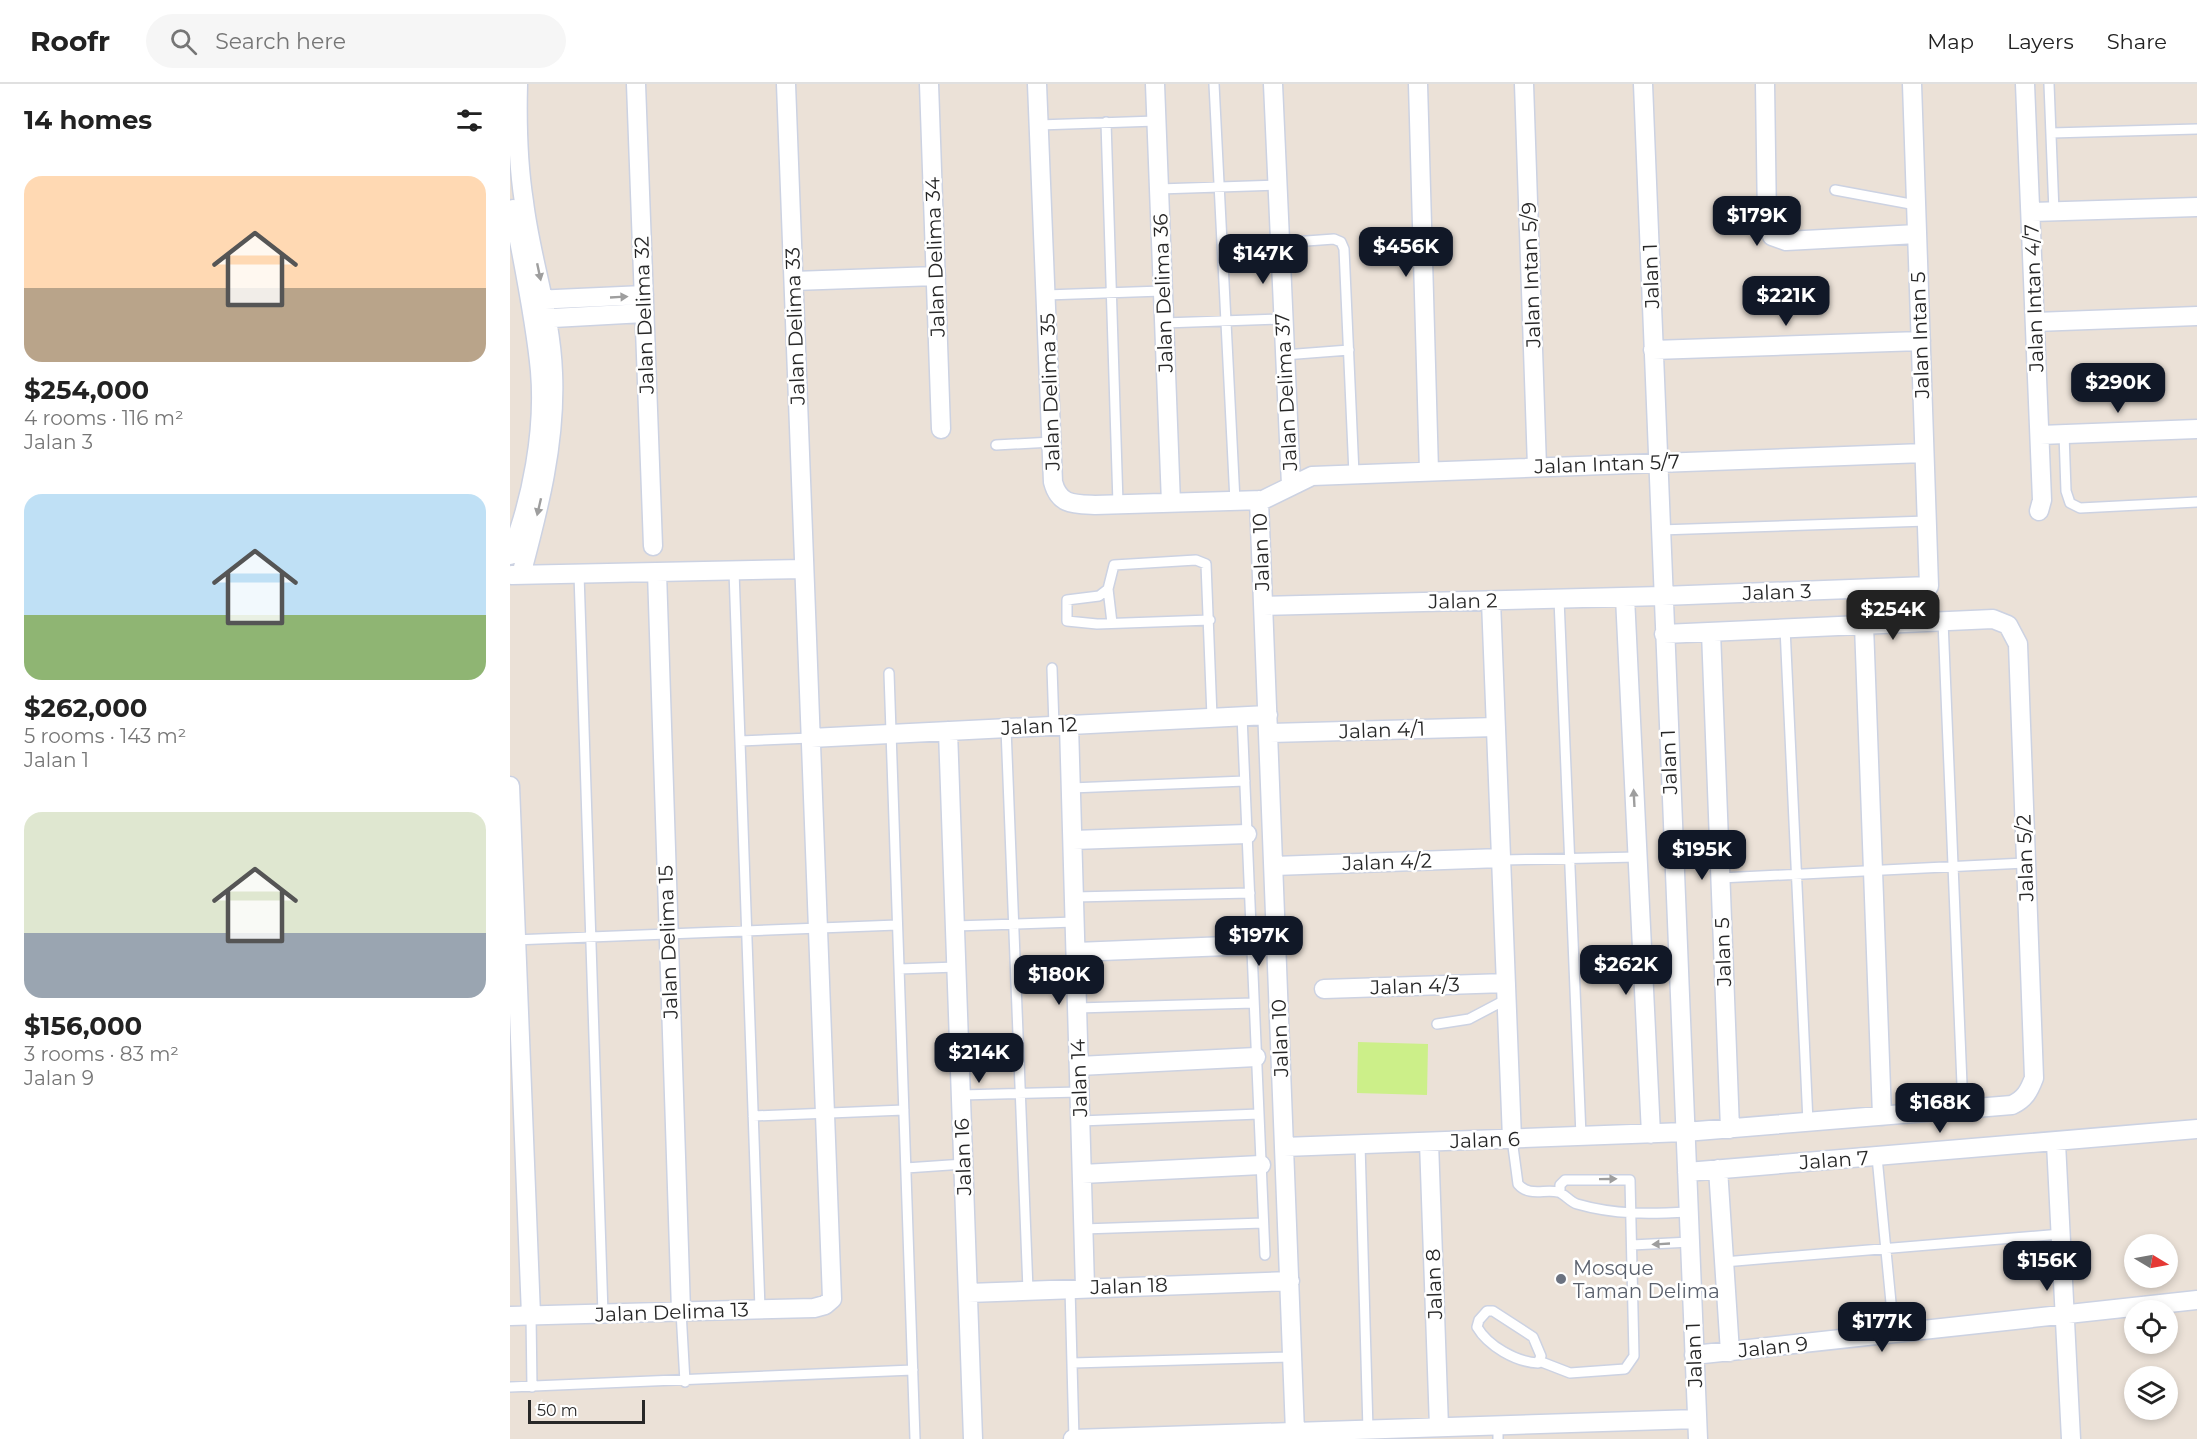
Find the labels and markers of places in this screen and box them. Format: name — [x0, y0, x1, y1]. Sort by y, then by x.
pin: $179K — [1715, 196, 1799, 247]
pin: $456K — [1364, 227, 1448, 278]
pin: $147K — [1221, 234, 1305, 285]
pin: $221K — [1744, 276, 1828, 327]
pin: $290K — [2076, 363, 2160, 414]
pin: $254K — [1851, 590, 1935, 641]
pin: $195K — [1660, 830, 1744, 881]
pin: $197K — [1217, 916, 1301, 967]
pin: $262K — [1584, 945, 1668, 996]
pin: $180K — [1017, 955, 1101, 1006]
pin: $214K — [937, 1033, 1021, 1084]
pin: $168K — [1898, 1083, 1982, 1134]
pin: $156K — [2005, 1241, 2089, 1292]
place label: Mosque Taman Delima — [1573, 1256, 1720, 1303]
marker: Mosque Taman Delima — [1554, 1272, 1568, 1286]
pin: $177K — [1840, 1302, 1924, 1353]

